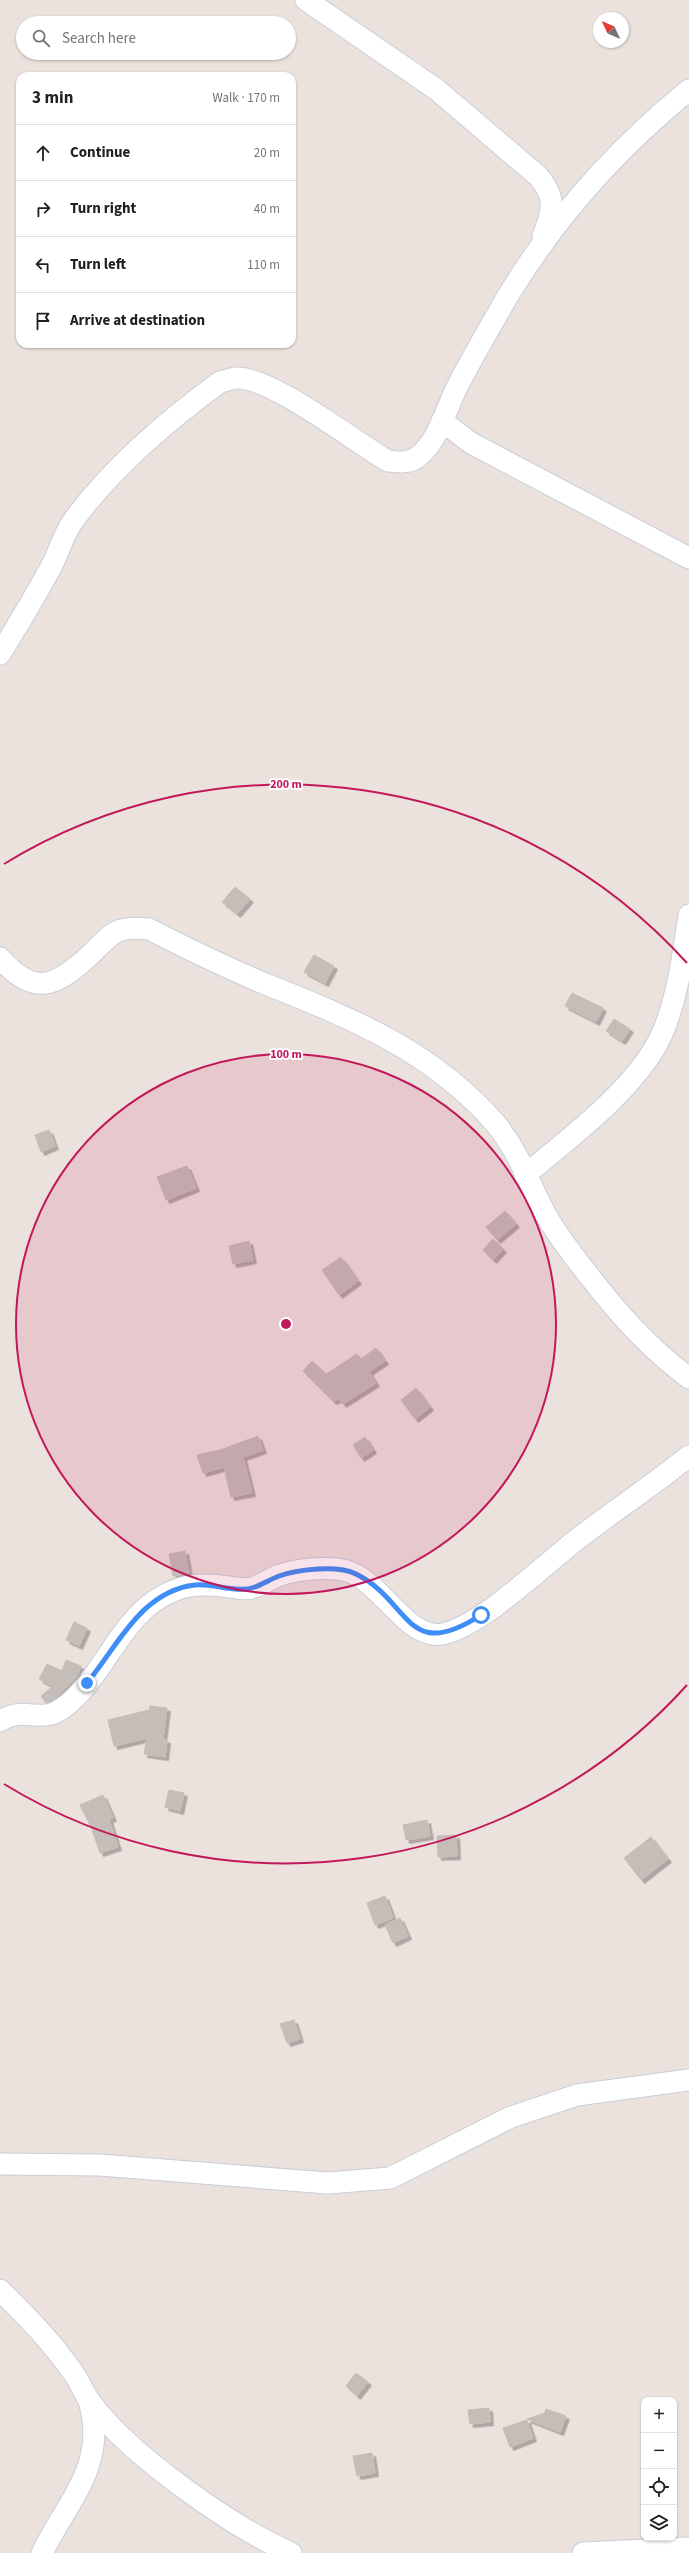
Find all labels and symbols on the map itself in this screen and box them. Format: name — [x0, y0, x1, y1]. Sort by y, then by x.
north arrow — [593, 12, 629, 48]
text: 200 m — [270, 776, 302, 793]
text: 100 m — [270, 1046, 302, 1063]
centre of rings — [279, 1317, 293, 1331]
route start — [472, 1606, 490, 1624]
route end — [78, 1674, 96, 1692]

